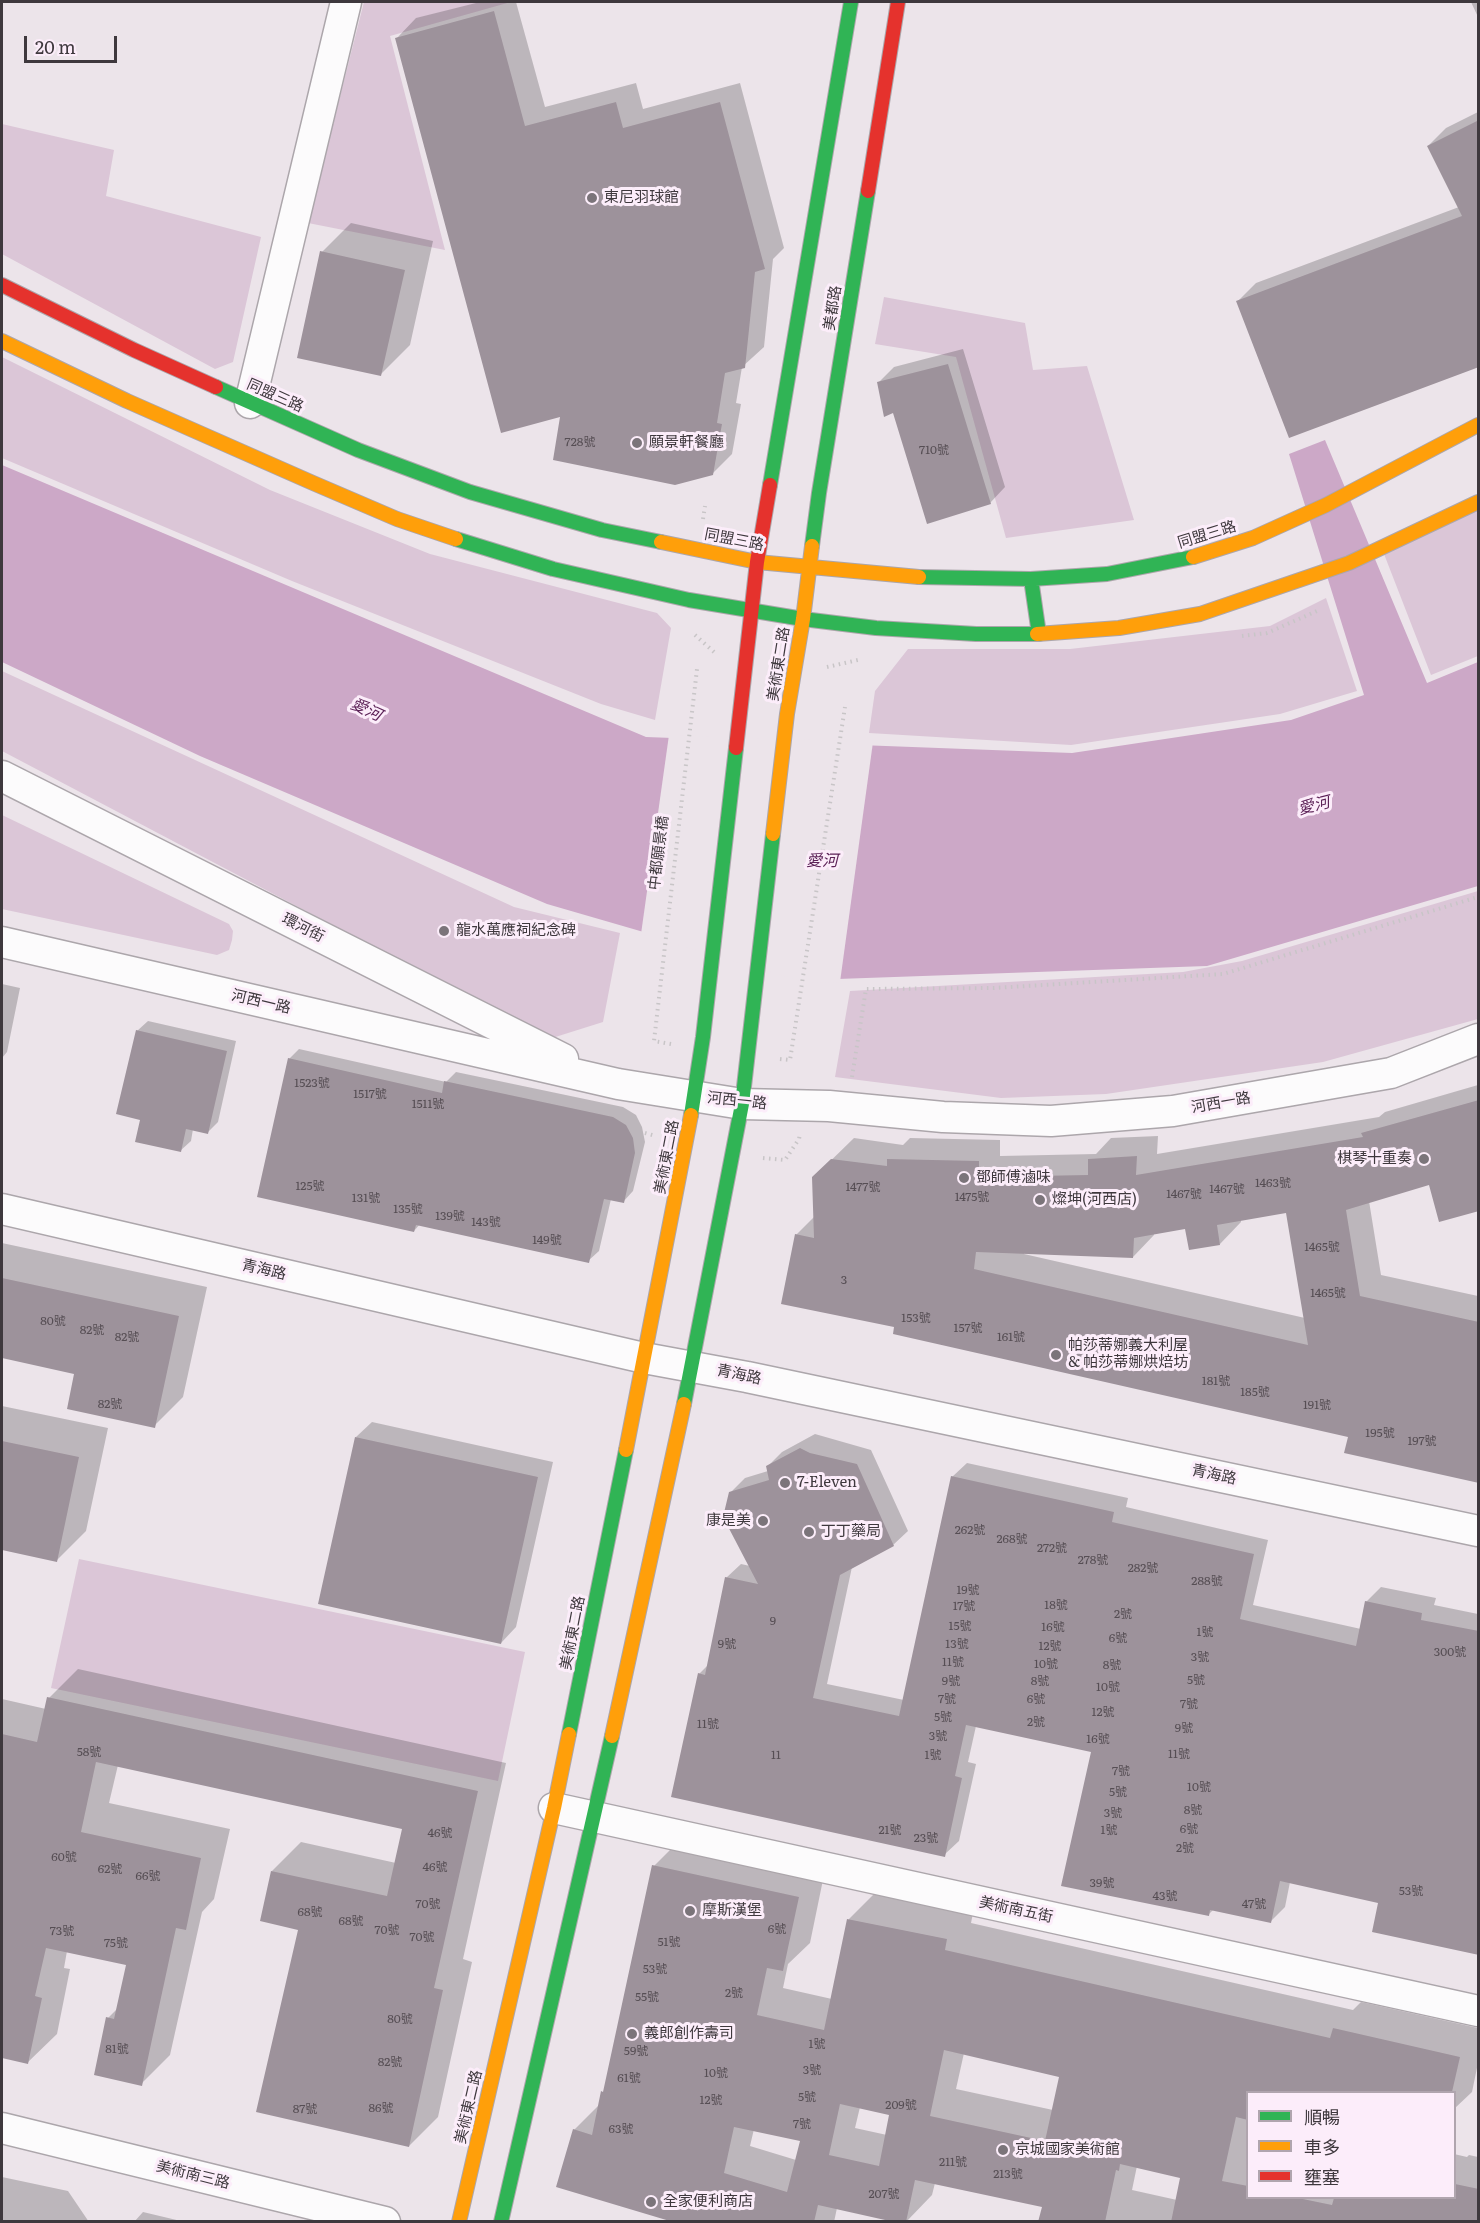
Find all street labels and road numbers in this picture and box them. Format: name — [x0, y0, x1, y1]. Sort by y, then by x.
street label: 美都路 — [821, 284, 845, 332]
street label: 同盟三路 — [244, 376, 306, 416]
street label: 同盟三路 — [1176, 518, 1238, 552]
street label: 同盟三路 — [703, 525, 765, 555]
street label: 美術東二路 — [764, 626, 794, 702]
street label: 中都願景橋 — [645, 815, 673, 891]
street label: 環河街 — [279, 910, 327, 946]
street label: 河西一路 — [230, 986, 292, 1018]
street label: 河西一路 — [706, 1089, 768, 1113]
street label: 河西一路 — [1190, 1089, 1252, 1117]
street label: 美術東二路 — [651, 1118, 683, 1196]
street label: 青海路 — [240, 1256, 288, 1284]
street label: 青海路 — [715, 1362, 763, 1388]
street label: 青海路 — [1190, 1462, 1238, 1488]
street label: 美術東二路 — [557, 1594, 589, 1672]
street label: 美術南五街 — [977, 1893, 1055, 1927]
street label: 美術東二路 — [452, 2068, 486, 2146]
street label: 美術南三路 — [154, 2157, 232, 2193]

